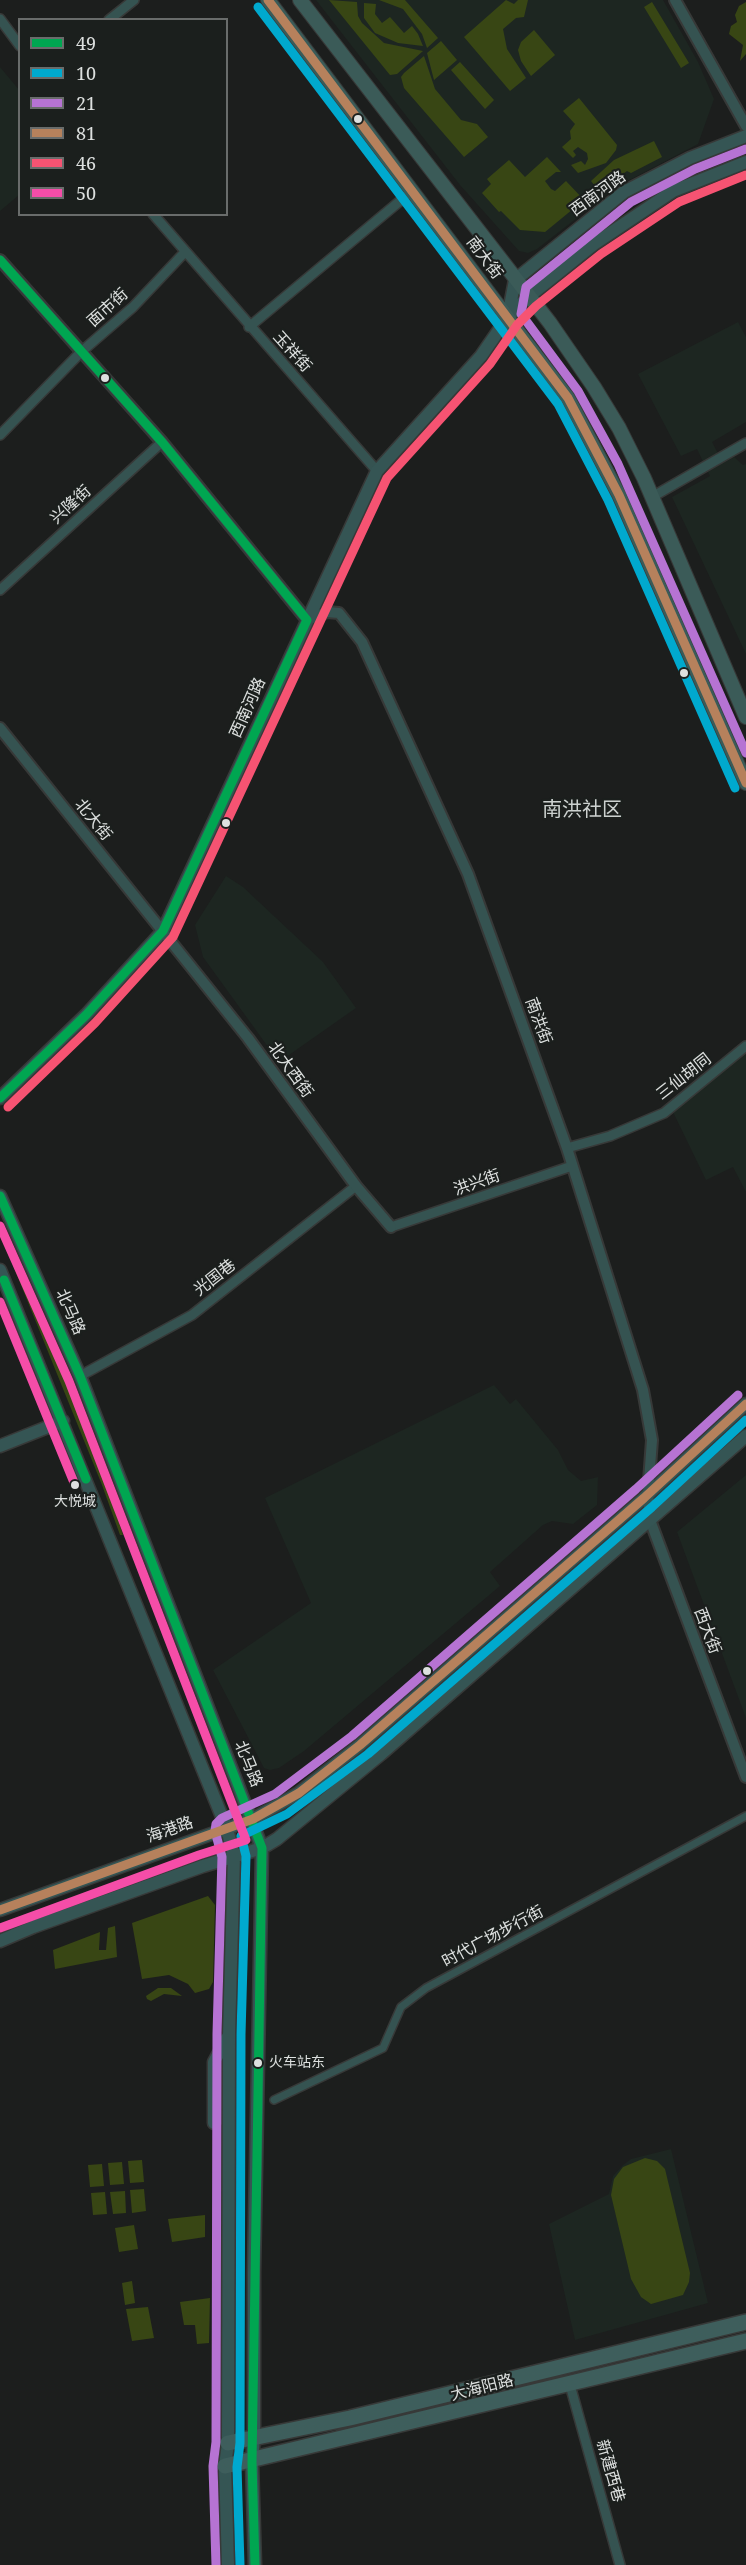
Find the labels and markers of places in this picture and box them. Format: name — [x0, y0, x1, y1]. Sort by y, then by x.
unlabelled marker — [352, 113, 364, 125]
unlabelled marker — [99, 372, 111, 384]
unlabelled marker — [678, 667, 690, 679]
unlabelled marker — [220, 817, 232, 829]
marker: 大悦城 — [69, 1479, 81, 1491]
place label: 大悦城 — [54, 1494, 96, 1510]
unlabelled marker — [421, 1665, 433, 1677]
place label: 火车站东 — [269, 2055, 325, 2071]
marker: 火车站东 — [252, 2057, 264, 2069]

